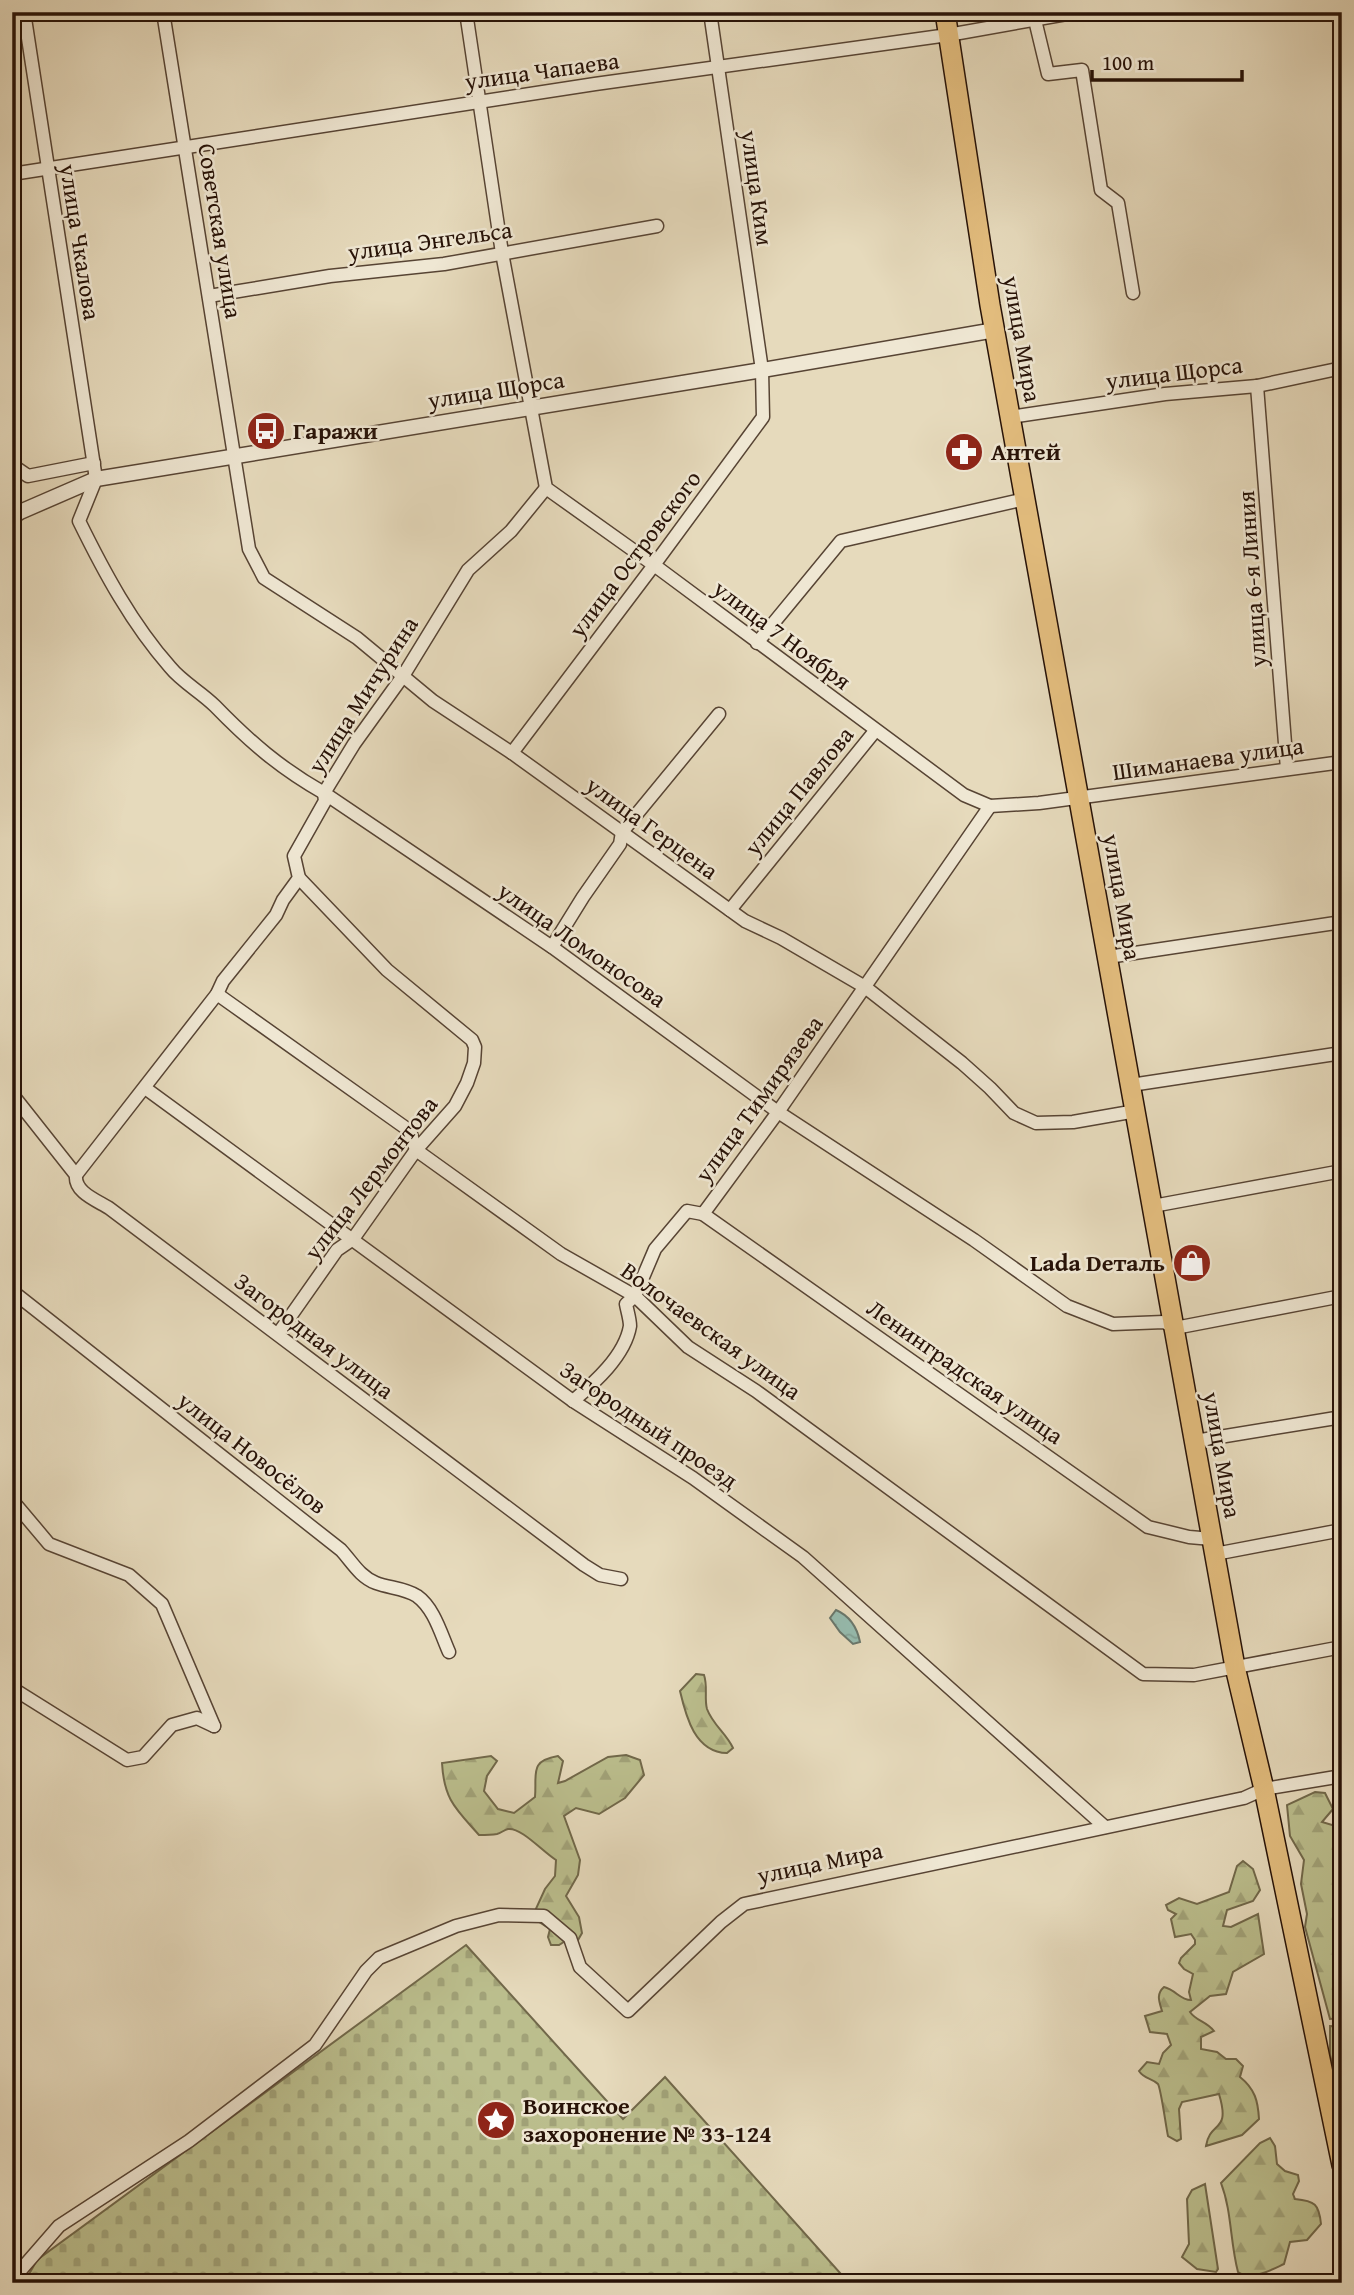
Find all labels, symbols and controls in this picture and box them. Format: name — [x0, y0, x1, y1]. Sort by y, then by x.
scale bar — [1092, 38, 1242, 82]
street label: улица Чапаева — [462, 42, 622, 99]
text: 100 m — [1102, 47, 1154, 78]
street label: улица Ким — [732, 127, 783, 248]
street label: Советская улица — [189, 141, 252, 321]
street label: улица Чкалова — [51, 161, 110, 323]
street label: улица Энгельса — [344, 212, 515, 270]
street label: улица Мира — [994, 272, 1051, 405]
street label: улица Щорса — [1103, 347, 1245, 398]
street label: улица Щорса — [424, 361, 567, 418]
bus stop icon: Гаражи — [245, 410, 287, 452]
place label: Гаражи — [293, 413, 378, 448]
pharmacy icon: Антей — [943, 431, 985, 473]
place label: Антей — [991, 434, 1061, 469]
street label: улица Островского — [559, 463, 709, 646]
street label: улица 6-я Линия — [1228, 489, 1275, 670]
street label: улица 7 Ноября — [705, 570, 859, 698]
street label: улица Мичурина — [298, 609, 427, 781]
street label: улица Павлова — [735, 718, 862, 864]
street label: Шиманаева улица — [1110, 728, 1306, 789]
street label: улица Герцена — [578, 767, 726, 888]
street label: улица Мира — [1094, 830, 1151, 963]
street label: улица Ломоносова — [490, 873, 674, 1016]
street label: улица Тимирязева — [685, 1007, 832, 1190]
street label: улица Лермонтова — [295, 1088, 446, 1268]
shop icon: Lada Dеталь — [1171, 1242, 1213, 1284]
place label: Lada Dеталь — [1030, 1245, 1165, 1280]
street label: Волочаевская улица — [614, 1253, 809, 1408]
street label: Загородная улица — [227, 1264, 402, 1408]
street label: Ленинградская улица — [860, 1290, 1071, 1453]
street label: Загородный проезд — [553, 1352, 745, 1497]
street label: улица Новосёлов — [169, 1382, 335, 1522]
street label: улица Мира — [1194, 1388, 1251, 1521]
street label: улица Мира — [753, 1832, 886, 1893]
place label: Воинское захоронение № 33-124 — [523, 2088, 772, 2151]
place icon: Воинское захоронение № 33-124 — [475, 2099, 517, 2141]

